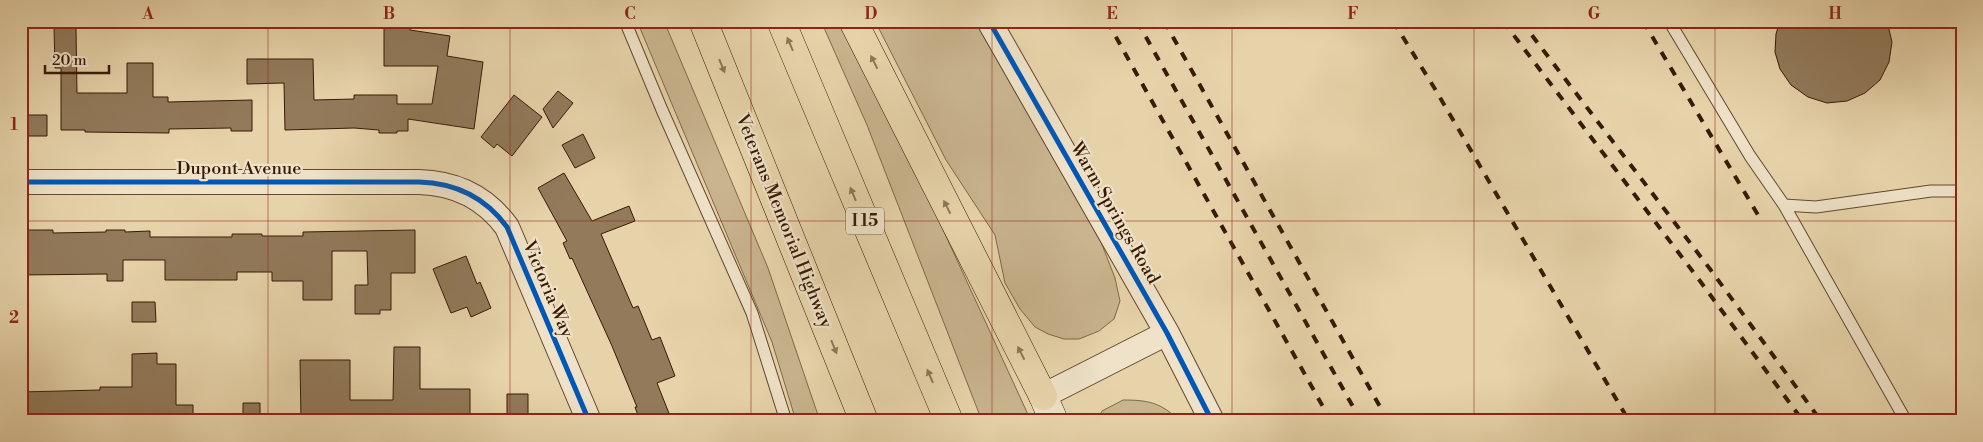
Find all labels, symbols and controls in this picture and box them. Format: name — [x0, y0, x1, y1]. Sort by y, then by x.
text: A — [141, 4, 154, 24]
text: B — [383, 4, 395, 24]
text: C — [624, 4, 636, 24]
text: D — [865, 4, 878, 24]
text: E — [1106, 4, 1118, 24]
text: F — [1347, 4, 1359, 24]
text: G — [1588, 4, 1601, 24]
text: H — [1828, 4, 1842, 24]
one-way arrow — [786, 37, 794, 51]
scale bar — [45, 42, 109, 74]
text: 20 m — [52, 51, 87, 70]
one-way arrow — [870, 55, 878, 70]
one-way arrow — [718, 59, 726, 74]
street label: Veterans Memorial Highway — [730, 110, 838, 331]
text: 1 — [10, 115, 18, 135]
street label: Warm Springs Road — [1065, 137, 1165, 289]
street label: Dupont Avenue — [177, 157, 301, 180]
one-way arrow — [849, 187, 857, 201]
one-way arrow — [943, 200, 951, 215]
road number: I 15 — [846, 208, 884, 235]
street label: Victoria Way — [517, 236, 579, 341]
text: 2 — [9, 308, 19, 328]
one-way arrow — [830, 340, 838, 355]
one-way arrow — [1016, 345, 1025, 360]
one-way arrow — [926, 368, 934, 383]

